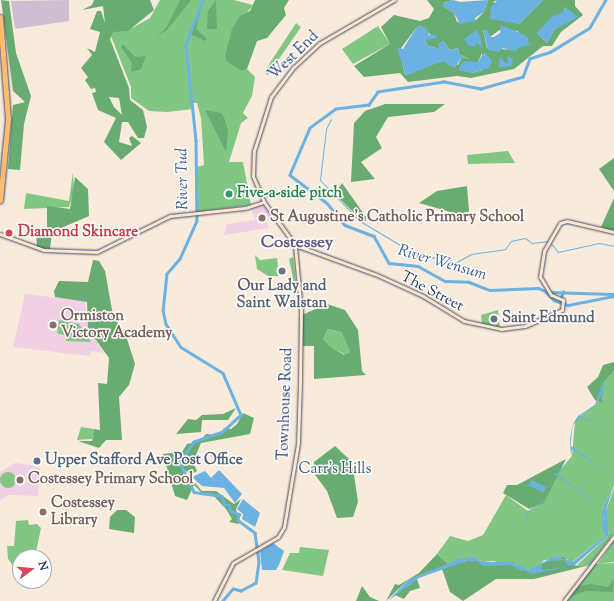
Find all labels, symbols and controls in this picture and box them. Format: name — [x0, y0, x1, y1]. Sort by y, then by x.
street label: West End — [265, 28, 323, 84]
water label: River Tud — [174, 148, 194, 210]
place label: Five-a-side pitch — [237, 185, 342, 203]
marker: Five-a-side pitch — [224, 189, 234, 199]
place label: St Augustine's Catholic Primary School — [270, 209, 524, 227]
marker: St Augustine's Catholic Primary School — [257, 213, 267, 223]
place label: Diamond Skincare — [18, 224, 138, 242]
marker: Diamond Skincare — [3, 227, 15, 239]
district label: Costessey — [261, 234, 333, 254]
water label: River Wensum — [395, 242, 489, 286]
marker: Our Lady and Saint Walstan — [277, 266, 287, 276]
street label: The Street — [398, 268, 466, 316]
place label: Our Lady and Saint Walstan — [237, 277, 327, 312]
place label: Ormiston Victory Academy — [61, 307, 172, 342]
place label: Saint Edmund — [502, 310, 595, 328]
marker: Saint Edmund — [489, 314, 499, 324]
marker: Ormiston Victory Academy — [48, 320, 58, 330]
street label: Townhouse Road — [275, 348, 297, 460]
place label: Upper Stafford Ave Post Office — [45, 452, 243, 470]
marker: Upper Stafford Ave Post Office — [32, 456, 42, 466]
park label: Carr's Hills — [299, 461, 371, 479]
place label: Costessey Primary School — [28, 471, 193, 489]
marker: Costessey Primary School — [15, 475, 25, 485]
place label: Costessey Library — [51, 494, 115, 529]
marker: Costessey Library — [38, 507, 48, 517]
north arrow — [12, 549, 52, 589]
text: N — [34, 560, 51, 572]

